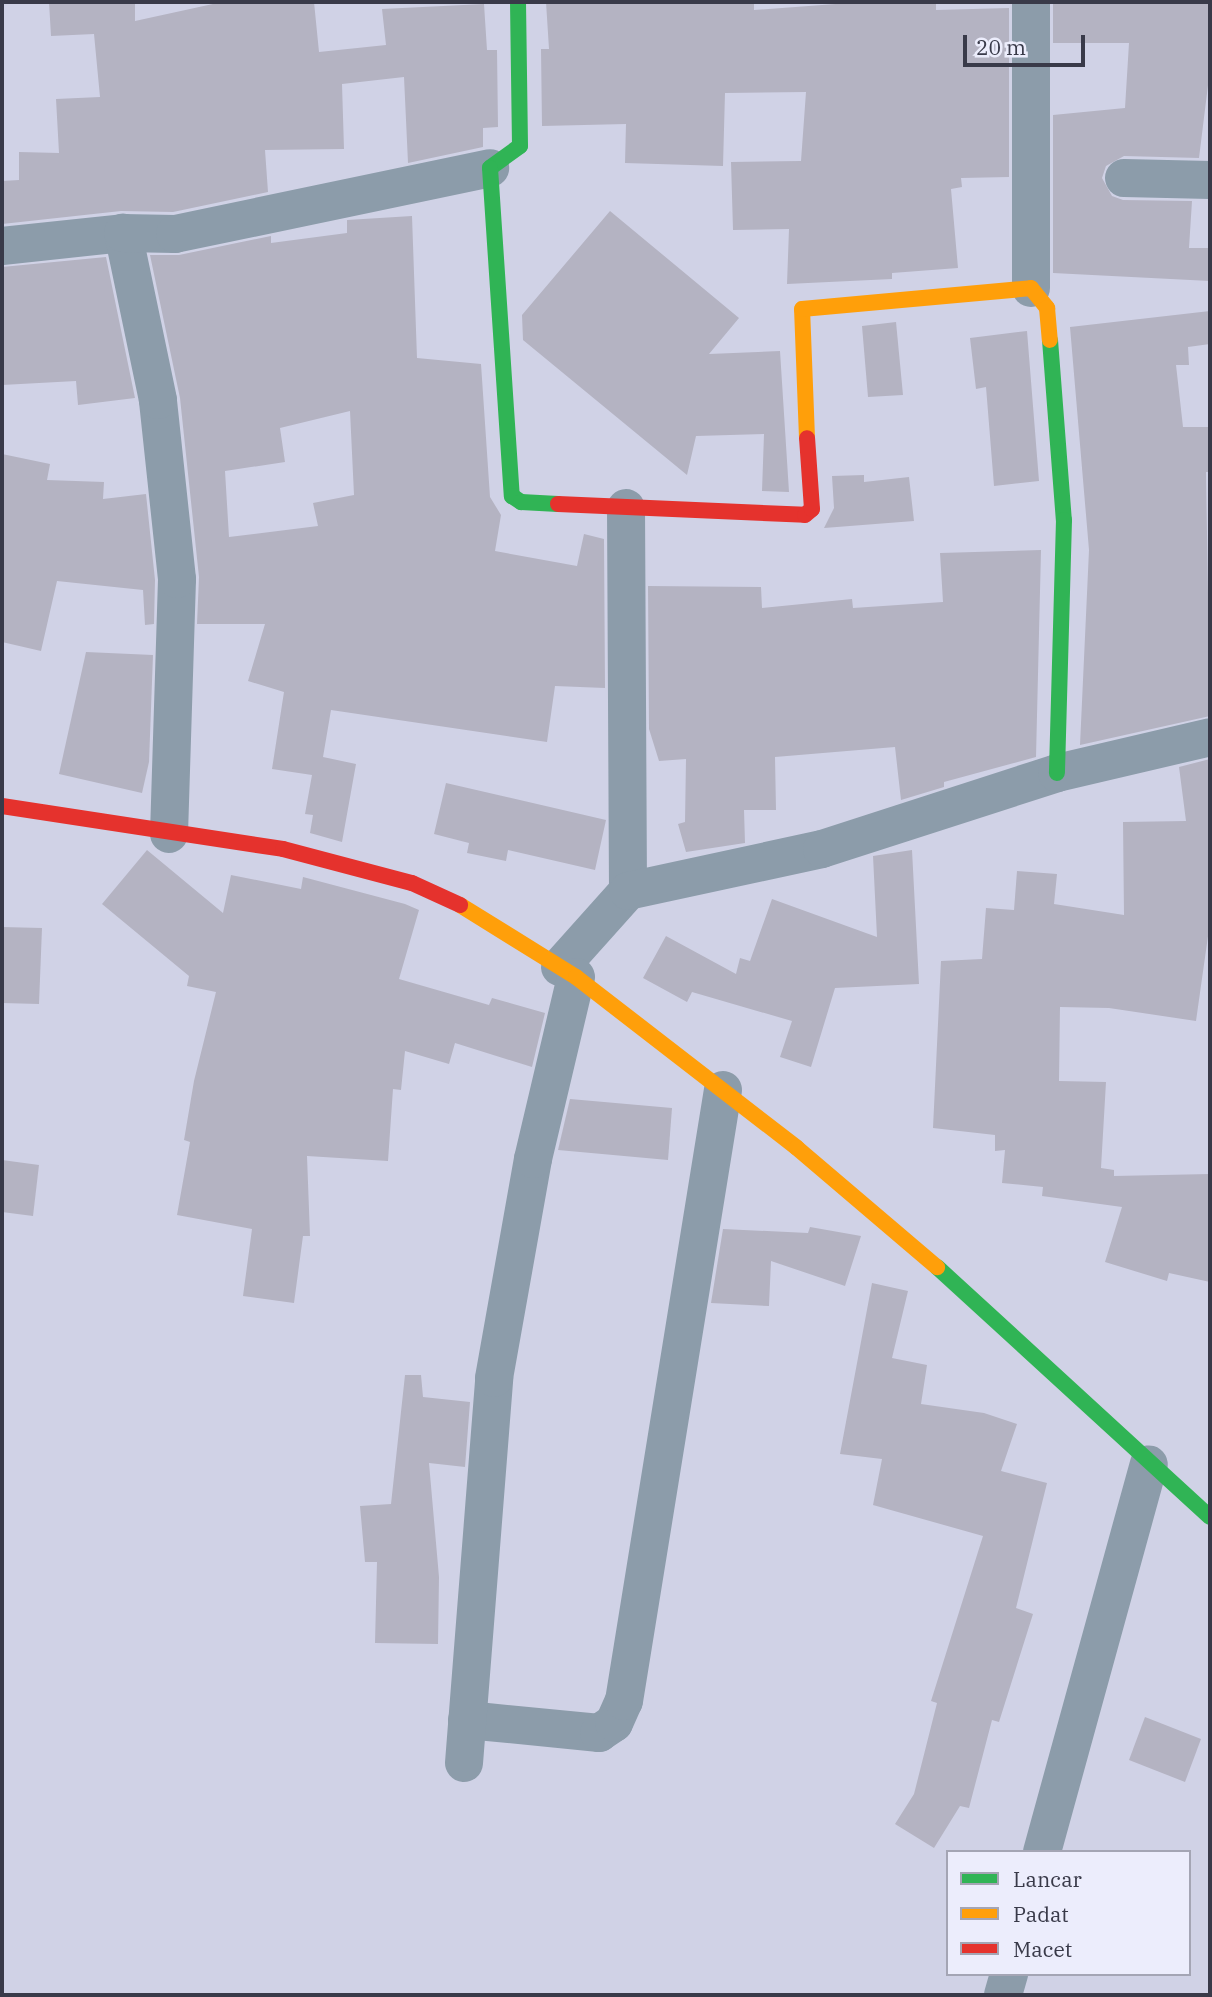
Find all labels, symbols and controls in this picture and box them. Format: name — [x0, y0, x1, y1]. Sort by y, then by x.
scale bar — [967, 21, 1090, 65]
text: 20 m — [976, 33, 1026, 61]
legend — [946, 1850, 1191, 1976]
text: Lancar — [1013, 1865, 1082, 1893]
text: Padat — [1013, 1900, 1069, 1928]
text: Macet — [1013, 1935, 1072, 1963]

